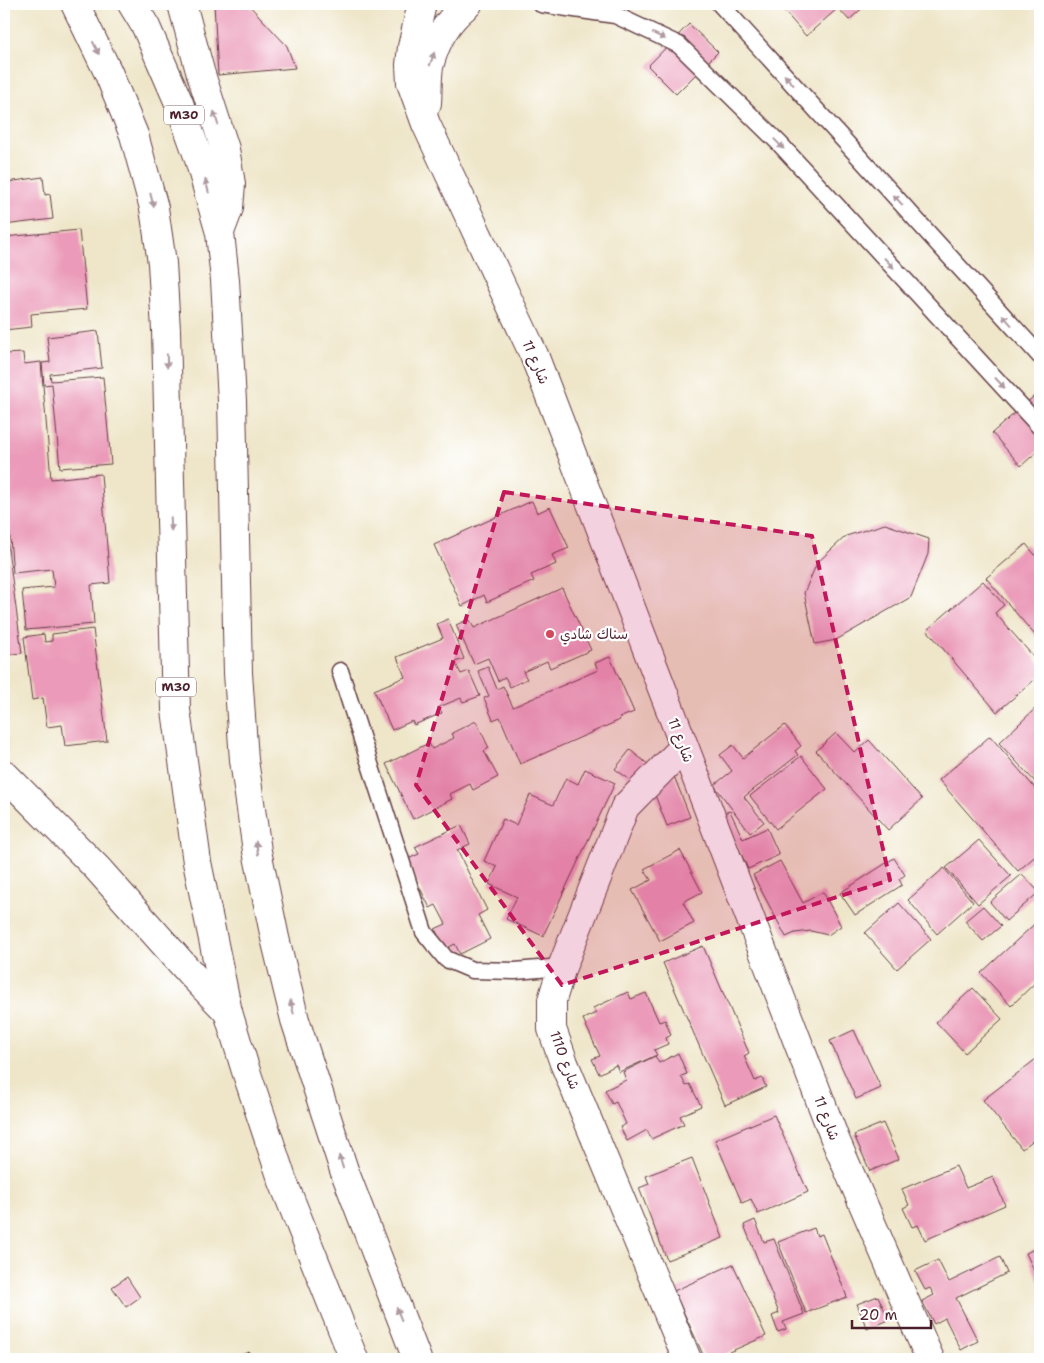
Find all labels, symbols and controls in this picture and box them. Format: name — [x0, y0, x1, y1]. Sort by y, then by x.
one-way arrow — [652, 32, 666, 40]
one-way arrow — [92, 40, 100, 55]
one-way arrow — [429, 51, 436, 66]
one-way arrow — [783, 74, 795, 86]
road number: M30 — [164, 106, 204, 124]
one-way arrow — [211, 111, 219, 126]
one-way arrow — [773, 137, 785, 149]
one-way arrow — [203, 179, 211, 194]
one-way arrow — [148, 192, 156, 207]
one-way arrow — [892, 195, 904, 207]
one-way arrow — [883, 257, 895, 269]
one-way arrow — [1002, 314, 1013, 327]
street label: شارع 11 — [518, 337, 553, 387]
one-way arrow — [163, 353, 171, 369]
one-way arrow — [994, 376, 1005, 389]
one-way arrow — [167, 516, 175, 532]
place label: سناك شادي — [560, 625, 628, 645]
marker: سناك شادي — [544, 628, 556, 640]
road number: M30 — [156, 678, 196, 696]
street label: شارع 11 — [663, 715, 698, 765]
one-way arrow — [252, 840, 260, 856]
one-way arrow — [288, 1000, 296, 1015]
street label: شارع 1110 — [545, 1028, 584, 1092]
street label: شارع 11 — [809, 1093, 844, 1143]
one-way arrow — [337, 1154, 345, 1169]
scale bar — [852, 1298, 930, 1330]
text: 20 m — [859, 1305, 898, 1325]
one-way arrow — [395, 1306, 403, 1321]

